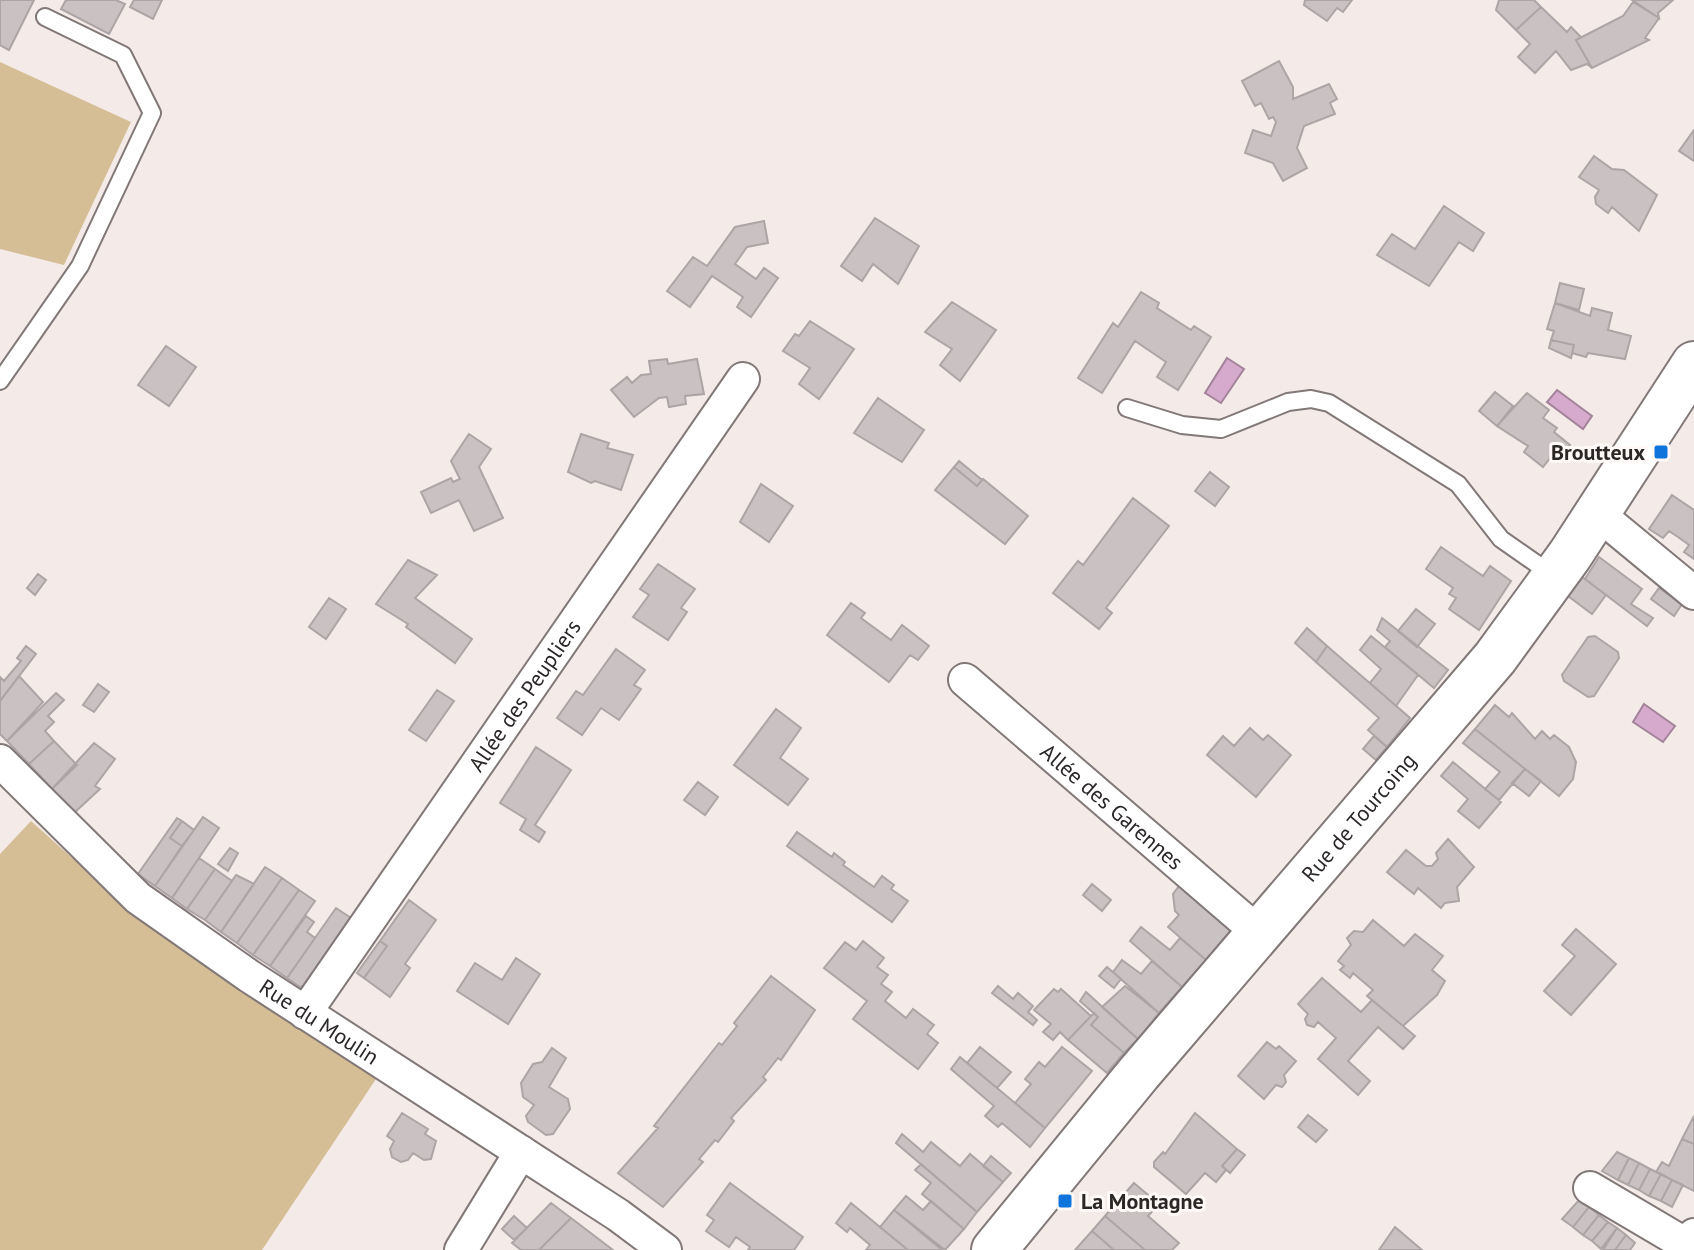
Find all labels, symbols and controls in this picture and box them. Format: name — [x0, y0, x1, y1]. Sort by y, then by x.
place label: Broutteux — [1551, 438, 1645, 466]
marker: Broutteux — [1652, 443, 1670, 461]
street label: Allée des Peupliers — [462, 614, 587, 777]
street label: Allée des Garennes — [1035, 737, 1189, 876]
street label: Rue de Tourcoing — [1295, 747, 1422, 888]
street label: Rue du Moulin — [254, 973, 384, 1071]
place label: La Montagne — [1081, 1187, 1204, 1215]
marker: La Montagne — [1056, 1192, 1074, 1210]

